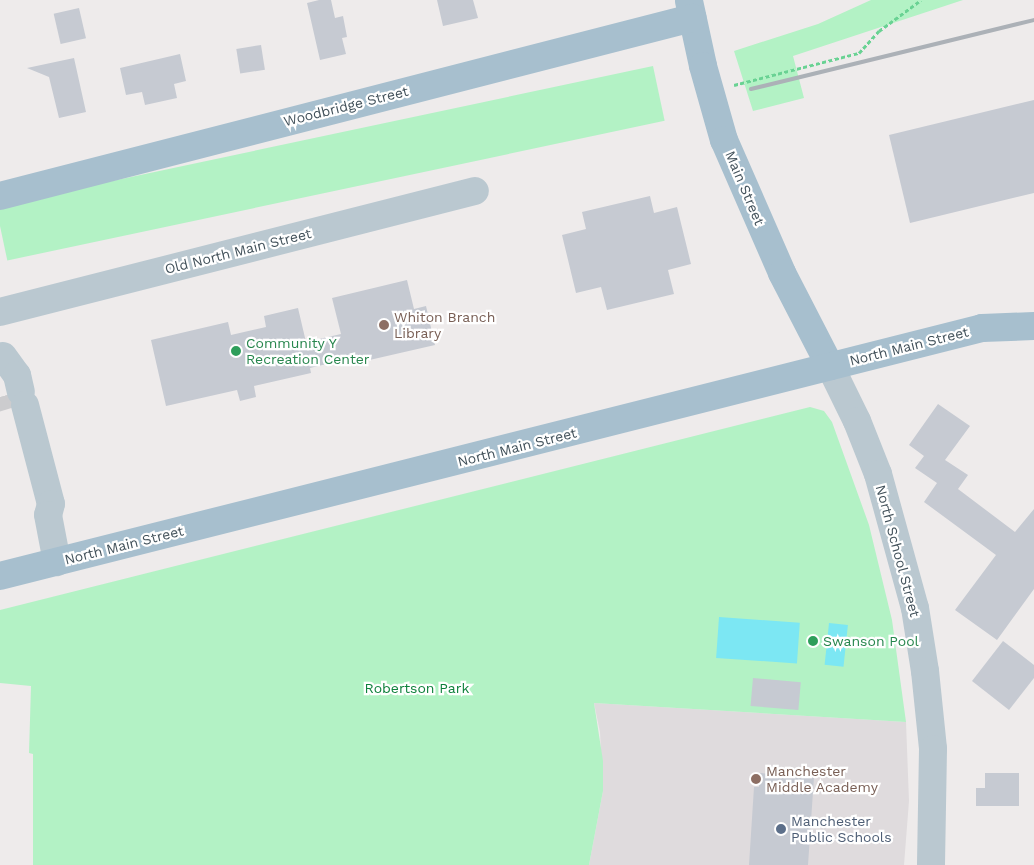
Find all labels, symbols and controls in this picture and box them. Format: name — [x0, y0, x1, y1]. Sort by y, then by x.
street label: Woodbridge Street — [282, 82, 410, 130]
street label: Main Street — [722, 148, 768, 228]
street label: Old North Main Street — [163, 225, 313, 277]
place label: Whiton Branch Library — [394, 309, 495, 342]
marker: Whiton Branch Library — [378, 319, 390, 331]
street label: North Main Street — [848, 323, 970, 369]
place label: Community Y Recreation Center — [246, 335, 370, 368]
marker: Community Y Recreation Center — [230, 345, 242, 357]
street label: North Main Street — [456, 424, 578, 470]
street label: North School Street — [872, 483, 924, 619]
street label: North Main Street — [63, 522, 185, 568]
place label: Swanson Pool — [823, 633, 919, 649]
marker: Swanson Pool — [807, 635, 819, 647]
park label: Robertson Park — [365, 680, 469, 696]
place label: Manchester Middle Academy — [766, 763, 878, 796]
marker: Manchester Middle Academy — [750, 773, 762, 785]
place label: Manchester Public Schools — [791, 813, 892, 846]
marker: Manchester Public Schools — [775, 823, 787, 835]

